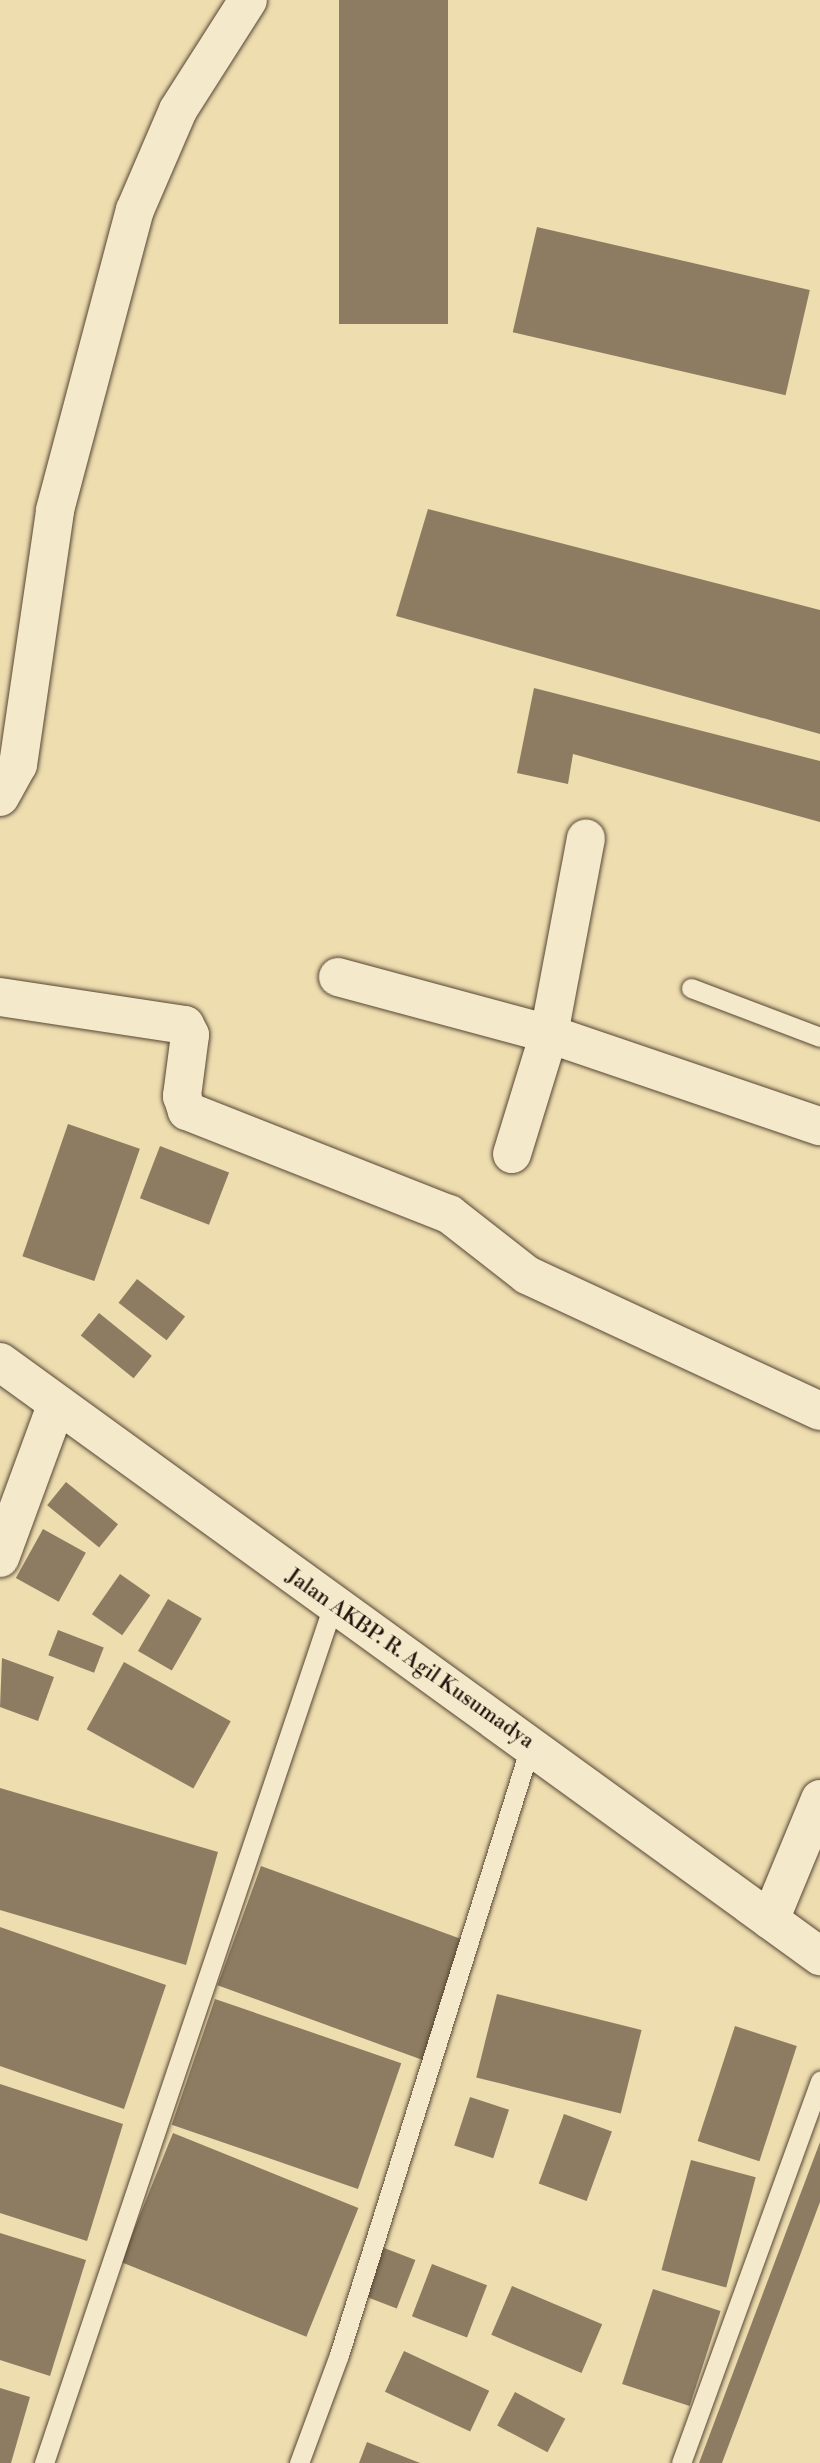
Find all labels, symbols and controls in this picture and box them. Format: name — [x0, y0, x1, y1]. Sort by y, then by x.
street label: Jalan AKBP. R. Agil Kusumadya — [281, 1564, 539, 1754]

